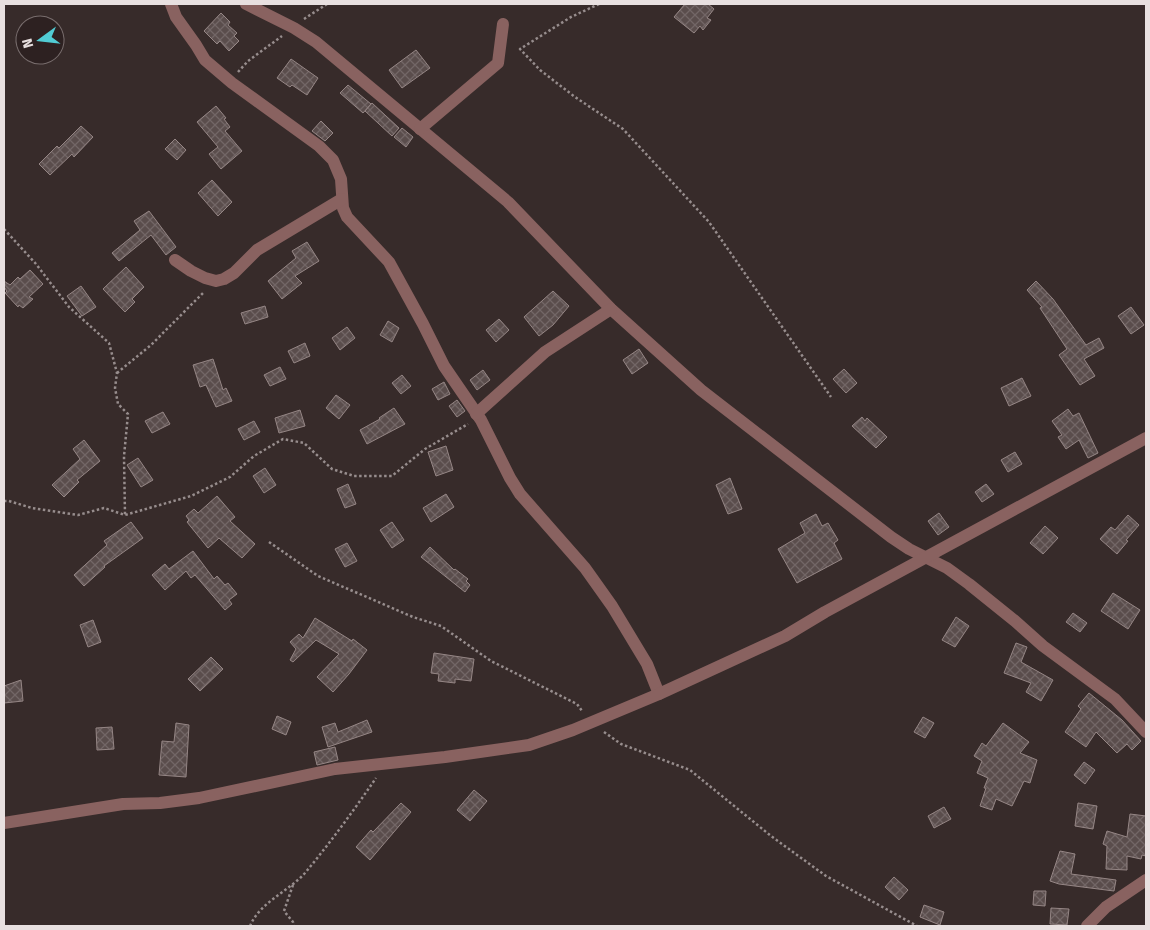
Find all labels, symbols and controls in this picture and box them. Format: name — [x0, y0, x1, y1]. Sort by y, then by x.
north arrow — [15, 15, 65, 65]
text: N — [19, 37, 37, 50]

